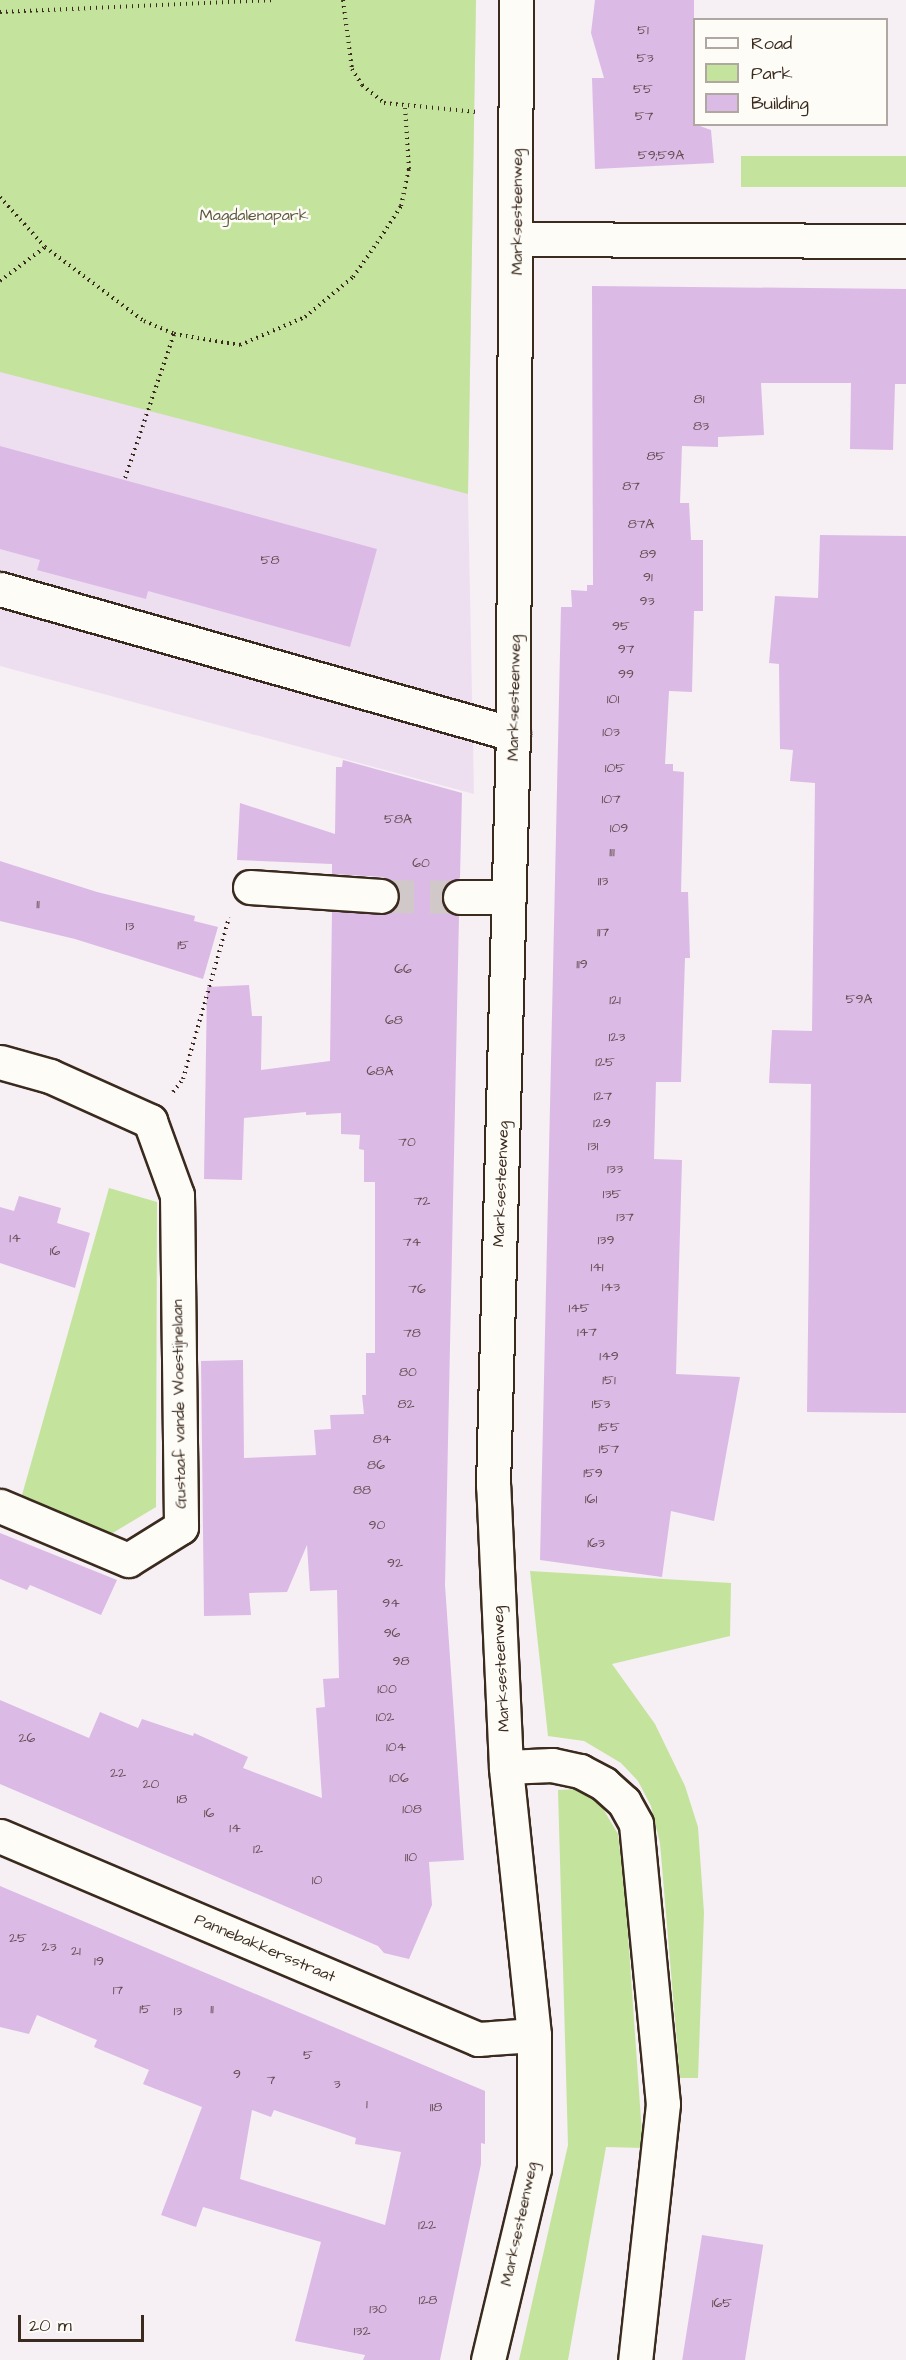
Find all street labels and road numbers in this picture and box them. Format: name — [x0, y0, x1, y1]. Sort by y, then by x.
street label: Marksesteenweg — [507, 149, 527, 275]
street label: Marksesteenweg — [503, 635, 525, 761]
street label: Marksesteenweg — [489, 1121, 513, 1247]
street label: Gustaaf vande Woestijnelaan — [168, 1299, 190, 1509]
street label: Marksesteenweg — [488, 1605, 514, 1733]
street label: Pannebakkersstraat — [192, 1910, 338, 1986]
street label: Marksesteenweg — [496, 2160, 542, 2288]

